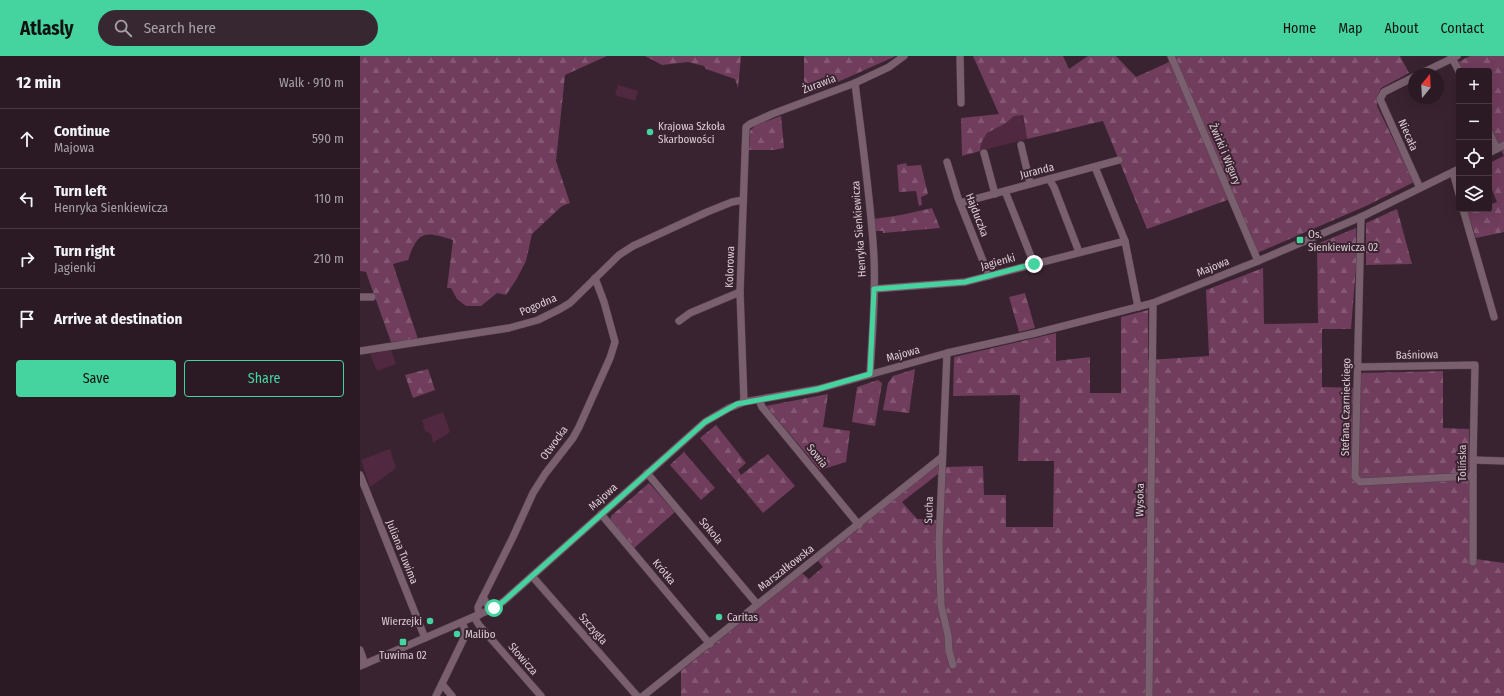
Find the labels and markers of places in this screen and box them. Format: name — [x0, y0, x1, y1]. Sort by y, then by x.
place label: Krajowa Szkoła Skarbowości — [658, 120, 725, 146]
marker: Krajowa Szkoła Skarbowości — [645, 127, 655, 137]
place label: Os. Sienkiewicza 02 — [1308, 228, 1378, 254]
marker: Os. Sienkiewicza 02 — [1295, 235, 1305, 245]
place label: Caritas — [727, 611, 758, 624]
marker: Caritas — [714, 612, 724, 622]
place label: Wierzejki — [381, 615, 422, 628]
marker: Wierzejki — [425, 616, 435, 626]
place label: Malibo — [465, 628, 496, 641]
marker: Malibo — [452, 629, 462, 639]
marker: Tuwima 02 — [398, 637, 408, 647]
place label: Tuwima 02 — [379, 649, 427, 662]

